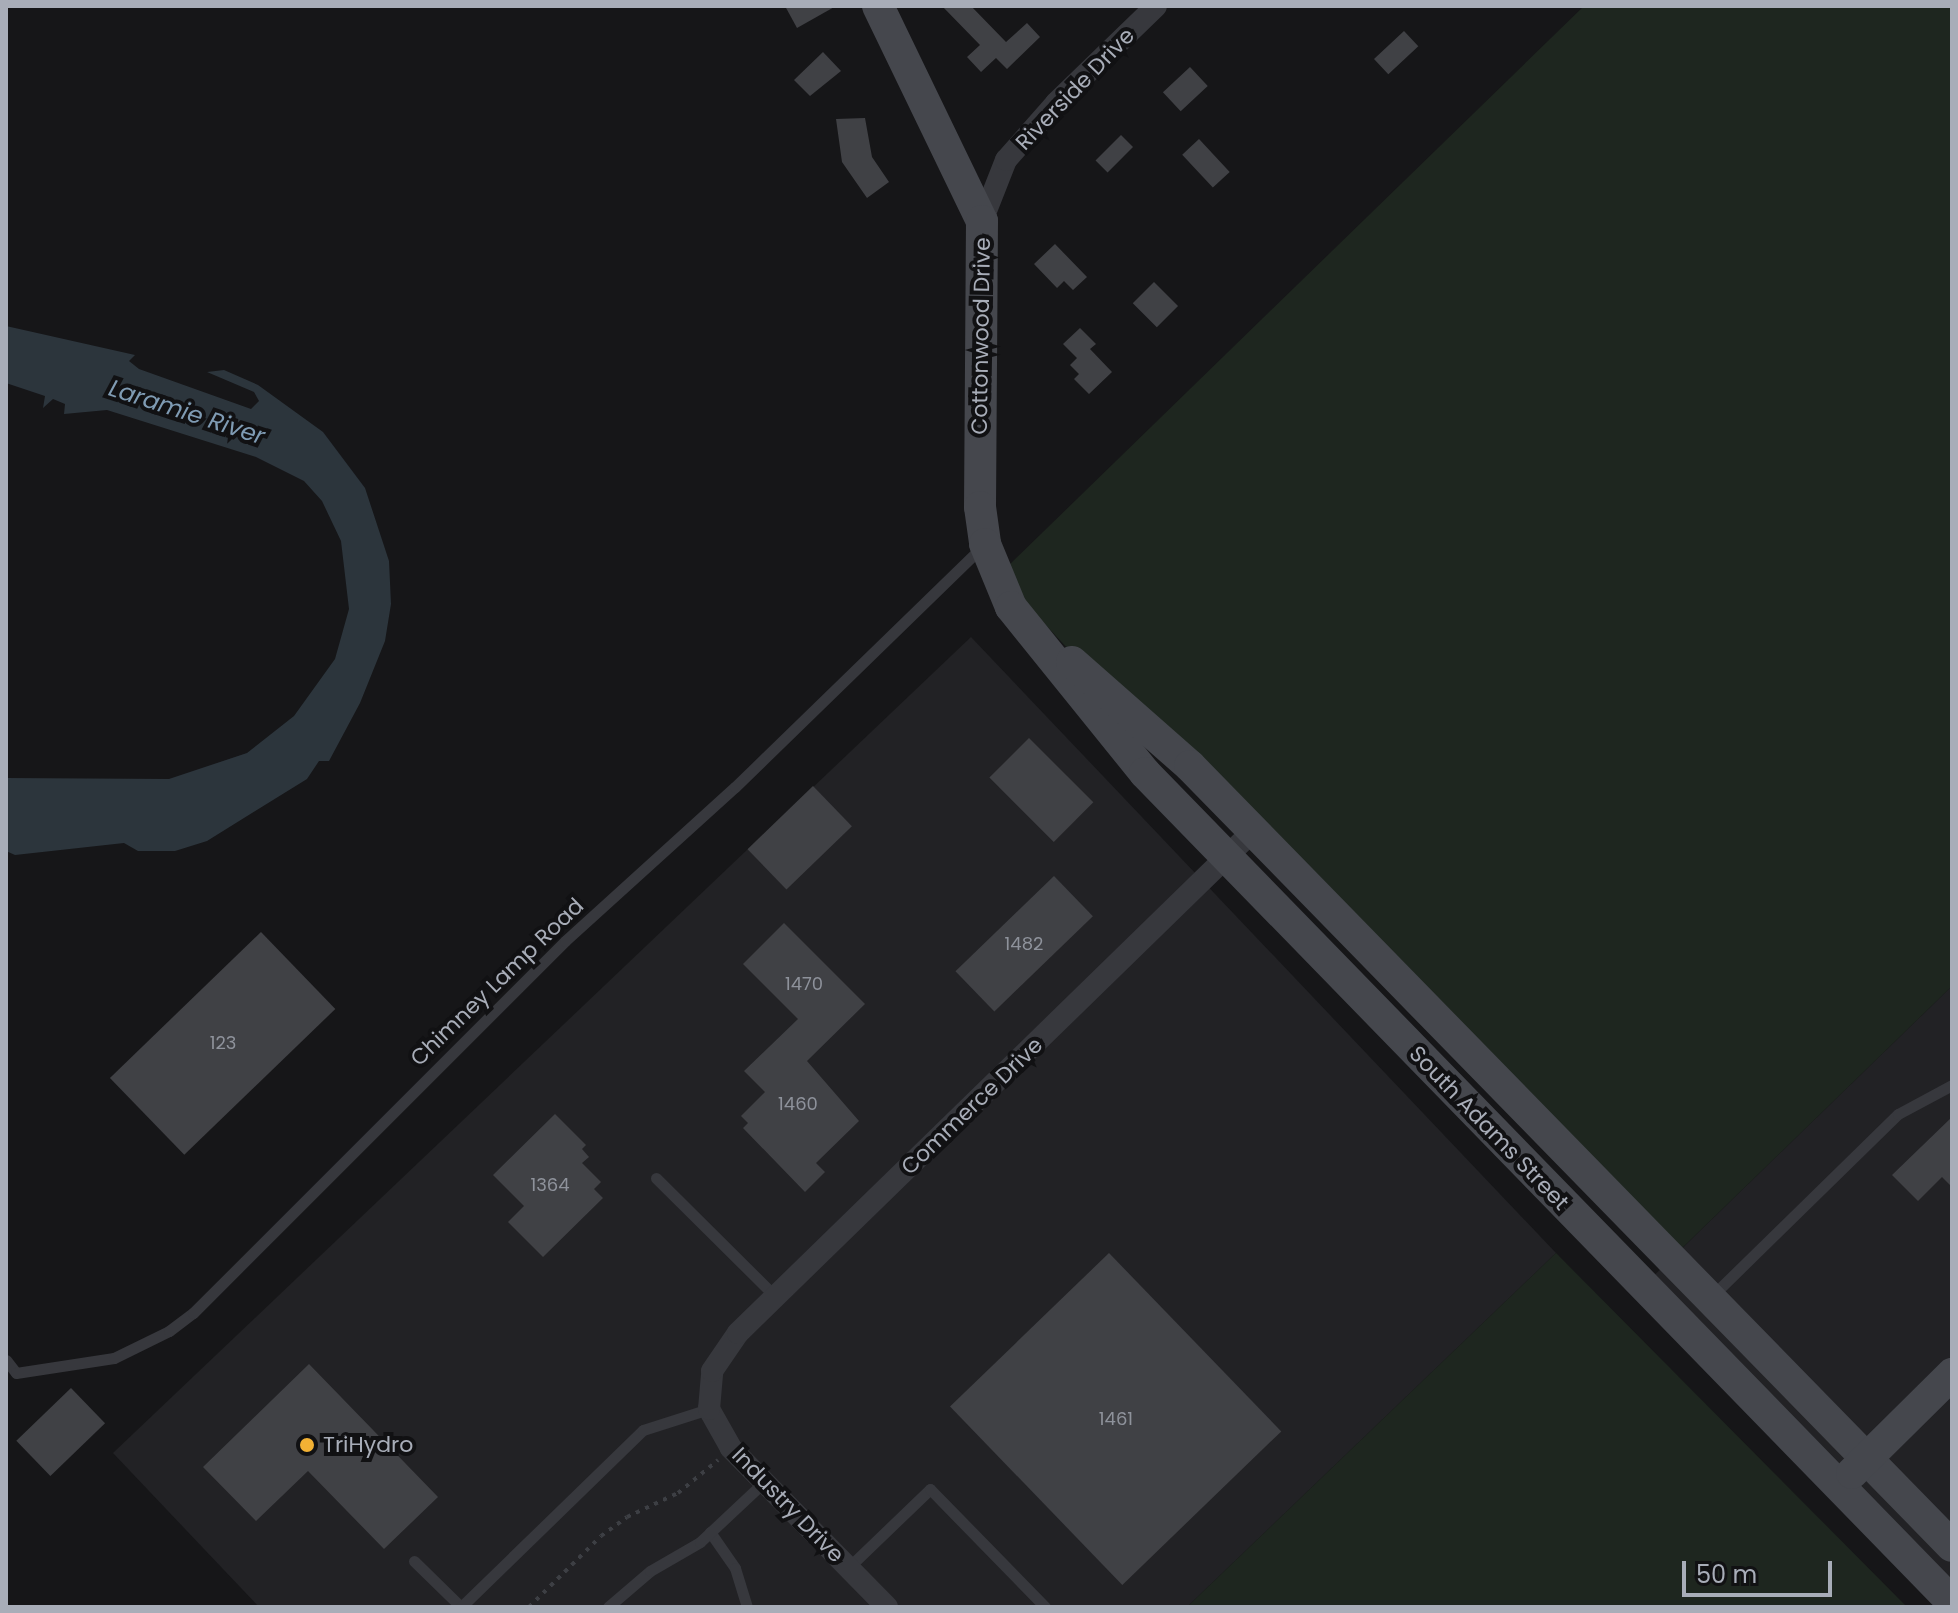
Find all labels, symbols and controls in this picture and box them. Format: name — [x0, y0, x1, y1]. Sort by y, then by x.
street label: Riverside Drive — [1010, 22, 1140, 156]
street label: Cottonwood Drive — [966, 237, 996, 435]
water label: Laramie River — [105, 373, 269, 451]
street label: Chimney Lamp Road — [405, 893, 589, 1071]
house number: 1482 — [1005, 933, 1043, 955]
house number: 1470 — [785, 973, 823, 995]
house number: 123 — [210, 1032, 236, 1054]
street label: Commerce Drive — [896, 1032, 1048, 1180]
street label: South Adams Street — [1404, 1040, 1574, 1216]
house number: 1460 — [778, 1093, 818, 1115]
house number: 1364 — [530, 1174, 570, 1196]
house number: 1461 — [1099, 1408, 1133, 1430]
place label: TriHydro — [323, 1432, 413, 1458]
marker: TriHydro — [298, 1436, 316, 1454]
street label: Industry Drive — [727, 1442, 849, 1568]
scale bar — [1686, 1545, 1836, 1595]
text: 50 m — [1696, 1558, 1757, 1591]

